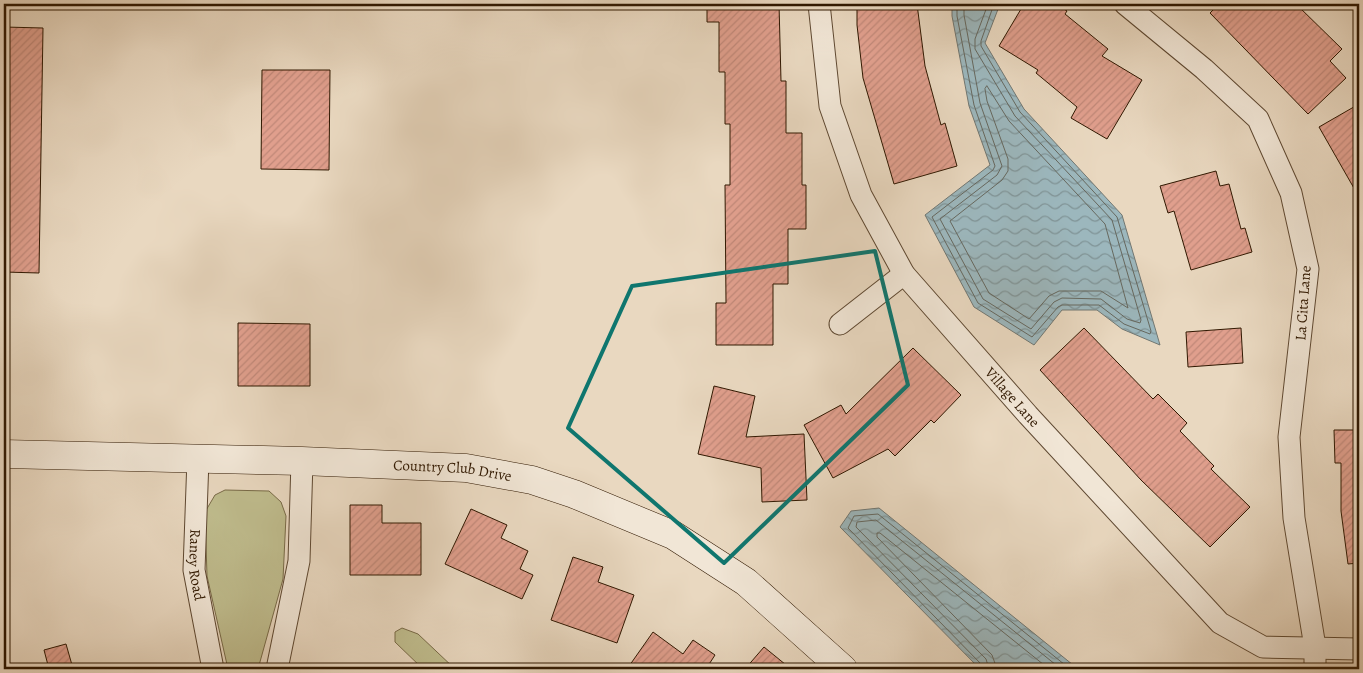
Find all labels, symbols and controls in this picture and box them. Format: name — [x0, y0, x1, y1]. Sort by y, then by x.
street label: La Cita Lane — [1290, 264, 1316, 341]
street label: Village Lane — [980, 362, 1045, 432]
street label: Country Club Drive — [393, 455, 514, 486]
street label: Raney Road — [184, 529, 210, 603]

